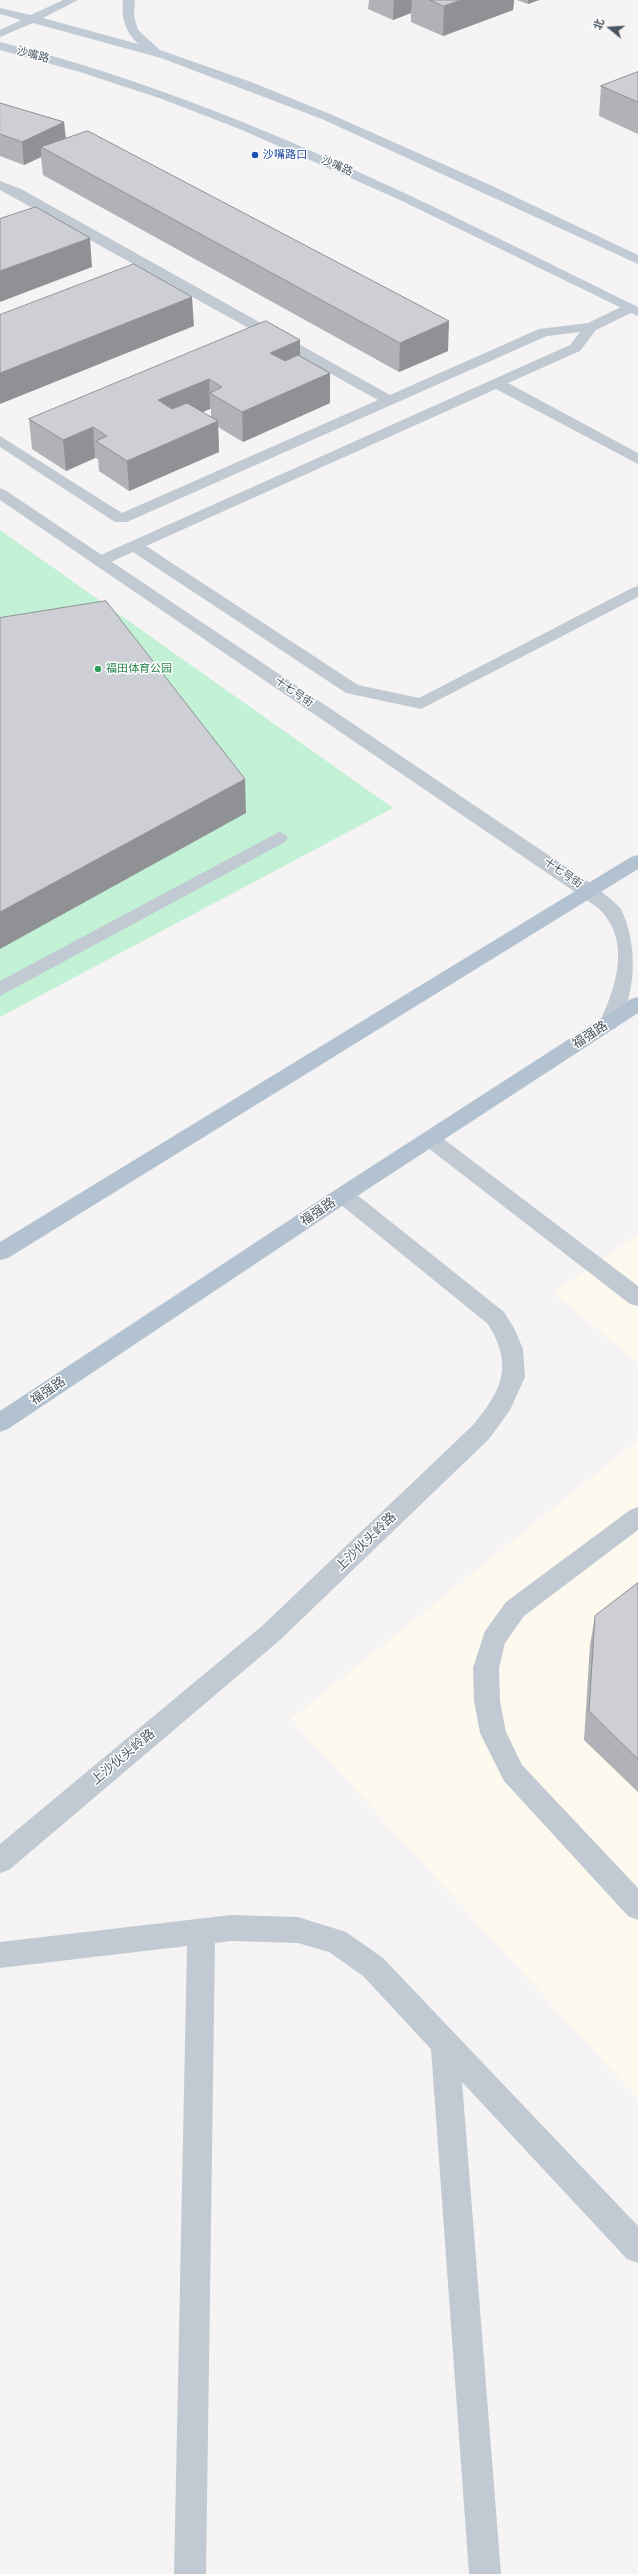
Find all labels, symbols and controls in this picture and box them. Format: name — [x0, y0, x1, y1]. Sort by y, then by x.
north arrow — [590, 8, 630, 48]
text: 北 — [590, 17, 607, 32]
street label: 沙嘴路 — [15, 44, 51, 66]
place label: 沙嘴路口 — [263, 148, 307, 162]
marker: 沙嘴路口 — [250, 150, 260, 160]
street label: 沙嘴路 — [319, 153, 355, 179]
place label: 福田体育公园 — [106, 662, 172, 676]
marker: 福田体育公园 — [93, 664, 103, 674]
street label: 十七号街 — [272, 674, 316, 710]
street label: 十七号街 — [541, 855, 585, 891]
street label: 福强路 — [569, 1018, 611, 1052]
street label: 福强路 — [297, 1195, 339, 1229]
street label: 福强路 — [27, 1374, 69, 1408]
street label: 上沙伙头岭路 — [333, 1509, 399, 1575]
street label: 上沙伙头岭路 — [88, 1726, 158, 1788]

